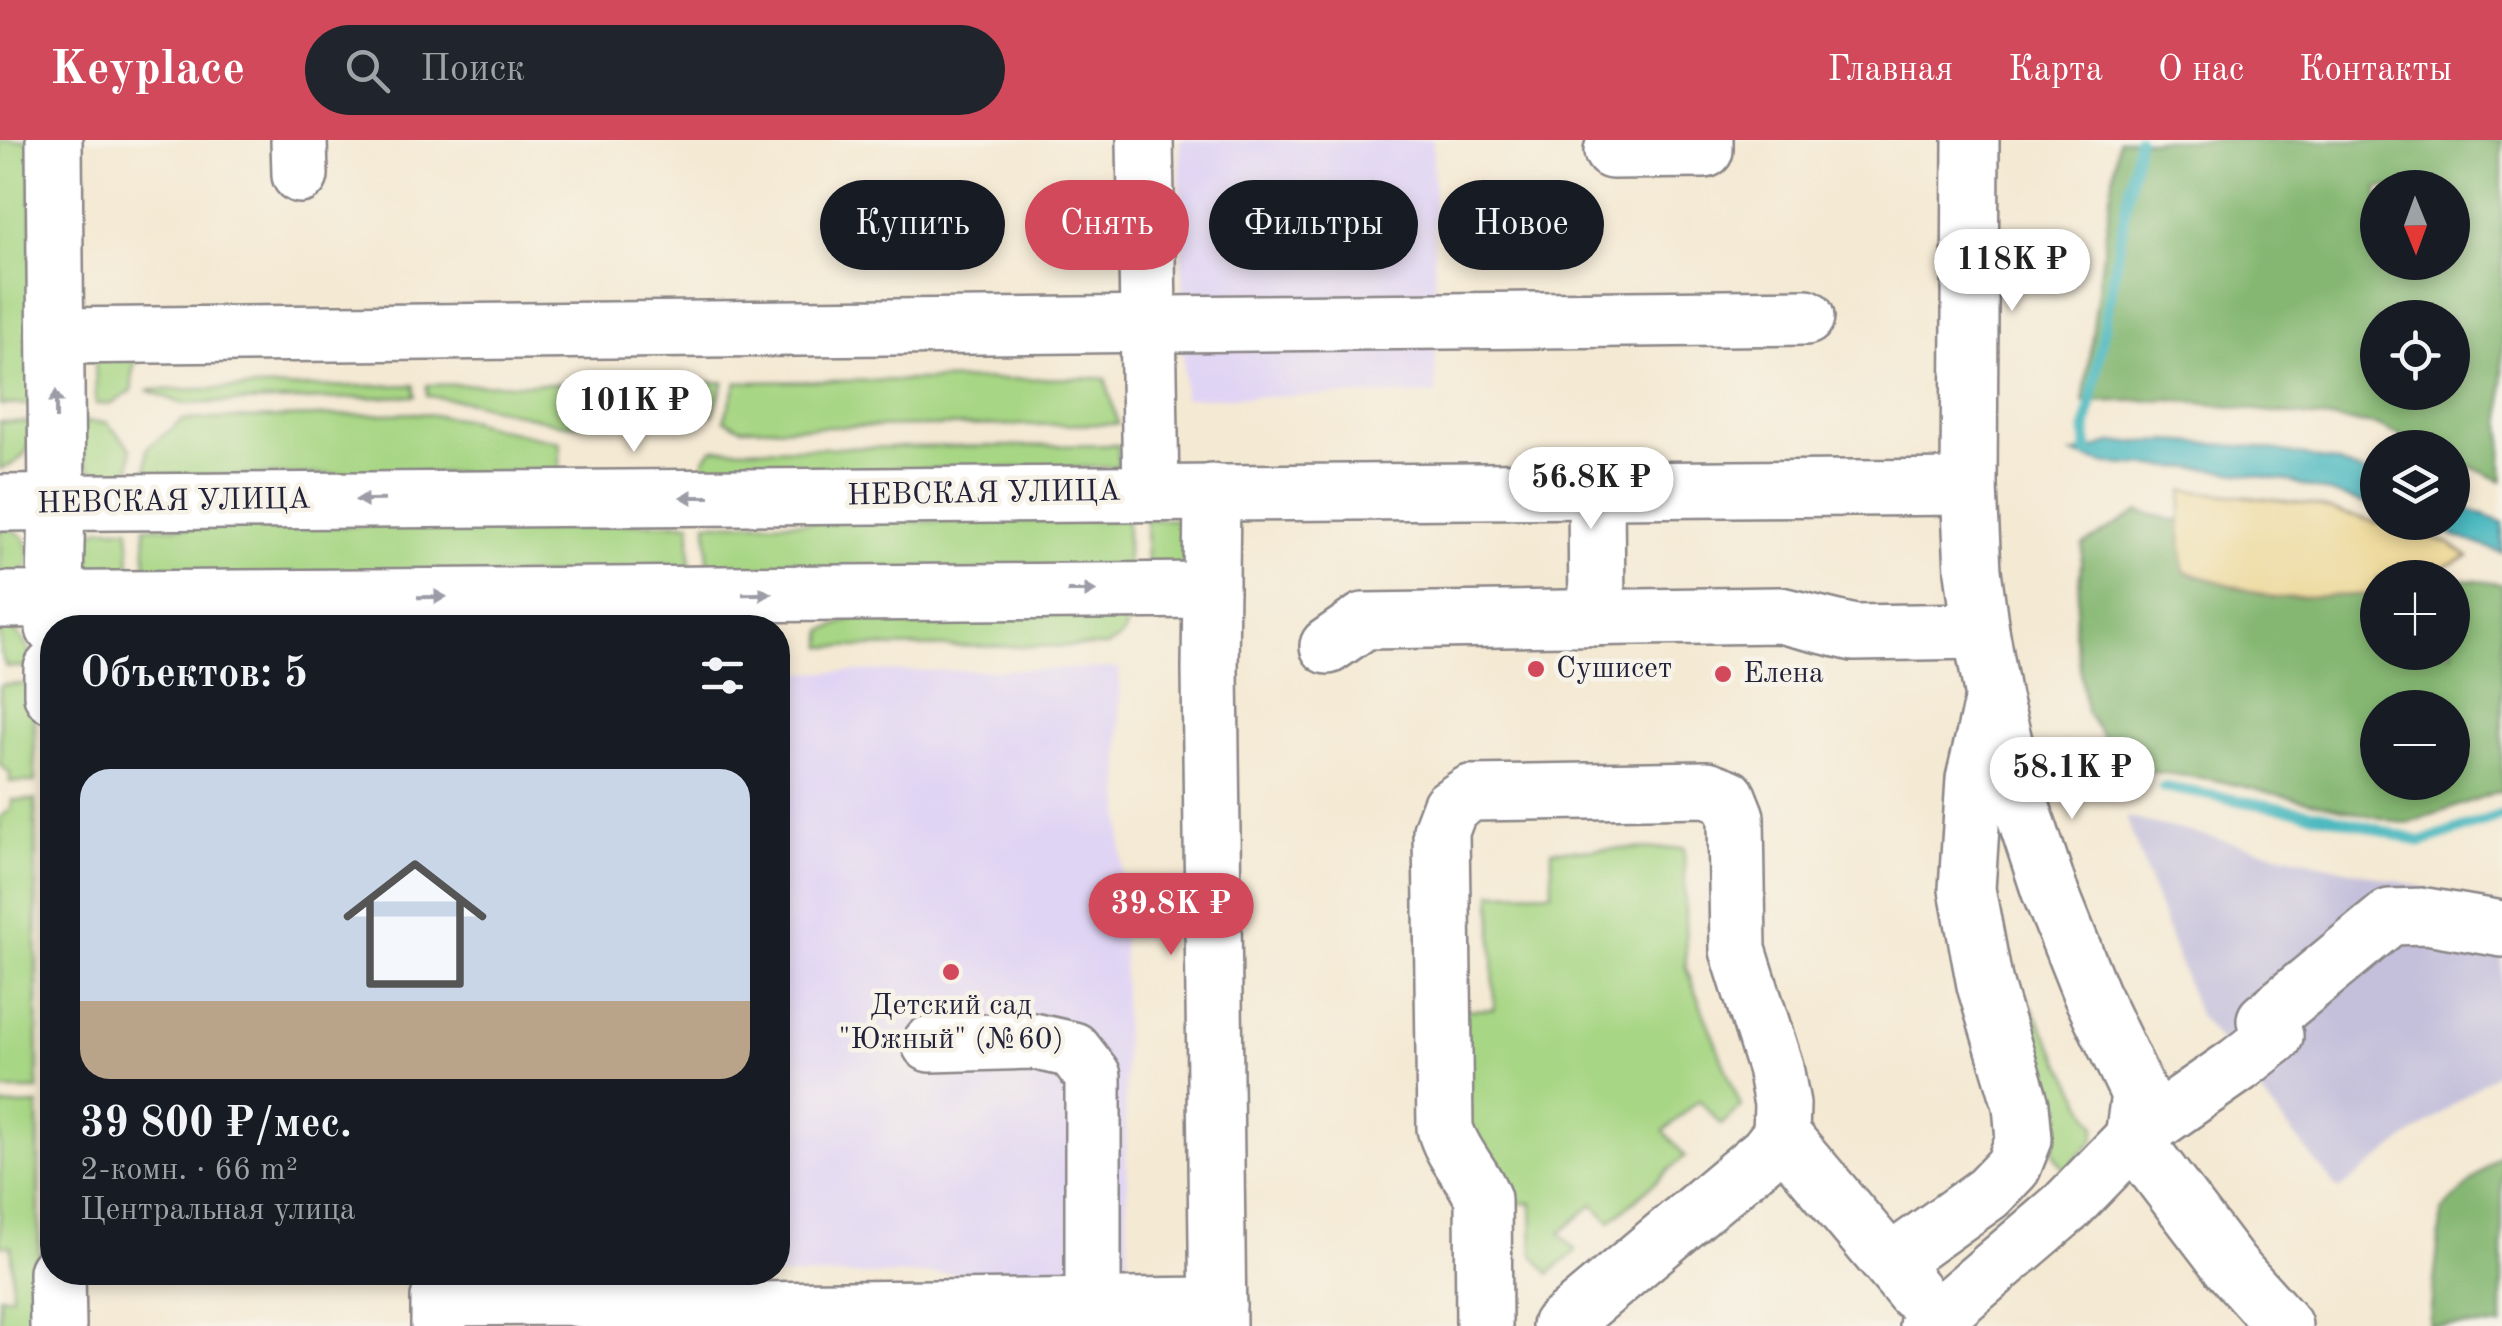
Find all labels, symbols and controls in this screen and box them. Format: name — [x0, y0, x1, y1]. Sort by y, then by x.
search box — [305, 25, 1005, 115]
icon: search — [340, 43, 395, 98]
text: Keyplace — [50, 46, 245, 94]
text: Поиск — [420, 51, 525, 89]
text: Главная — [1827, 53, 1953, 88]
text: Карта — [2008, 53, 2103, 88]
text: О нас — [2158, 53, 2244, 88]
text: Контакты — [2299, 53, 2452, 88]
north arrow — [2360, 170, 2470, 280]
map controls — [2360, 170, 2470, 800]
chip: Купить — [820, 180, 1005, 270]
chip: Снять — [1025, 180, 1189, 270]
chip: Фильтры — [1209, 180, 1418, 270]
chip: Новое — [1438, 180, 1604, 270]
pin: 118K ₽ — [1931, 229, 2093, 314]
text: 118K ₽ — [1956, 245, 2068, 277]
button: locate — [2360, 300, 2470, 410]
pin: 101K ₽ — [553, 370, 715, 455]
text: 101K ₽ — [578, 386, 690, 418]
one-way arrow — [48, 389, 64, 421]
button: layers — [2360, 430, 2470, 540]
pin: 56.8K ₽ — [1499, 447, 1683, 532]
text: 56.8K ₽ — [1531, 463, 1651, 495]
street label: НЕВСКАЯ УЛИЦА — [847, 477, 1121, 511]
street label: НЕВСКАЯ УЛИЦА — [37, 485, 311, 519]
one-way arrow — [678, 489, 710, 505]
one-way arrow — [353, 492, 385, 508]
button: + — [2360, 560, 2470, 670]
one-way arrow — [1066, 583, 1098, 599]
one-way arrow — [741, 585, 773, 601]
one-way arrow — [416, 589, 448, 605]
icon: filters — [695, 648, 750, 703]
text: Объектов: 5 — [80, 654, 308, 696]
place label: Сушисет — [1556, 654, 1672, 684]
marker: Сушисет — [1525, 658, 1547, 680]
place label: Елена — [1743, 659, 1824, 689]
marker: Елена — [1712, 663, 1734, 685]
button: − — [2360, 690, 2470, 800]
pin: 58.1K ₽ — [1980, 737, 2164, 822]
text: 58.1K ₽ — [2012, 753, 2132, 785]
icon: home — [325, 834, 505, 1014]
pin: 39.8K ₽ — [1079, 873, 1263, 958]
text: 39.8K ₽ — [1111, 889, 1231, 921]
marker: Детский сад "Южный" (№60) — [940, 961, 962, 983]
place label: Детский сад "Южный" (№60) — [838, 991, 1064, 1055]
text: 39 800 ₽/мес. — [80, 1104, 352, 1146]
text: 2-комн. · 66 m² — [80, 1155, 298, 1187]
text: Центральная улица — [80, 1195, 356, 1227]

